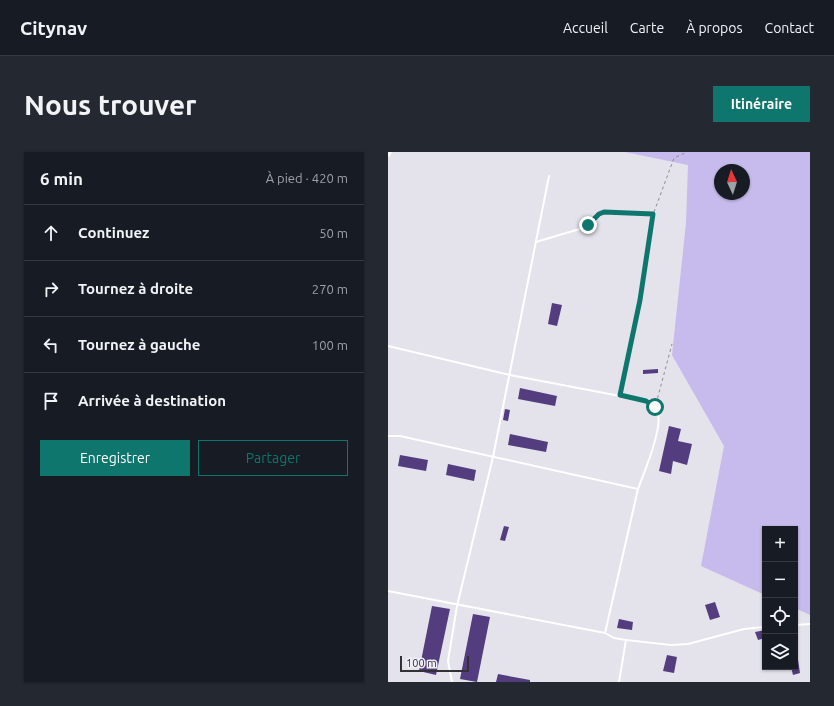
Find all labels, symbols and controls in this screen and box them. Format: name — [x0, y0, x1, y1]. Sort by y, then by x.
text: Citynav — [20, 17, 87, 39]
text: Accueil — [563, 20, 608, 36]
text: Carte — [630, 20, 664, 36]
text: À propos — [686, 20, 743, 36]
text: Contact — [765, 20, 814, 36]
button: Itinéraire — [713, 86, 810, 122]
text: Nous trouver — [24, 89, 197, 120]
north arrow — [714, 164, 750, 200]
text: 6 min — [40, 169, 83, 188]
text: À pied · 420 m — [266, 171, 348, 185]
route end — [579, 216, 597, 234]
icon: ahead — [40, 222, 62, 244]
text: Continuez — [78, 224, 149, 241]
text: 50 m — [319, 226, 348, 240]
icon: right — [40, 278, 62, 300]
text: Tournez à droite — [78, 280, 193, 297]
text: 270 m — [312, 282, 348, 296]
icon: left — [40, 334, 62, 356]
text: Tournez à gauche — [78, 336, 201, 353]
text: 100 m — [312, 338, 348, 352]
icon: arrive — [40, 390, 62, 412]
text: Arrivée à destination — [78, 392, 226, 409]
route start — [646, 398, 664, 416]
button: Enregistrer — [40, 440, 190, 476]
button: Partager — [198, 440, 348, 476]
map controls — [762, 526, 798, 670]
button: + — [762, 526, 798, 562]
button: − — [762, 562, 798, 598]
button: locate — [762, 598, 798, 634]
button: layers — [762, 634, 798, 670]
scale bar — [400, 654, 469, 673]
text: 100 m — [406, 657, 437, 669]

